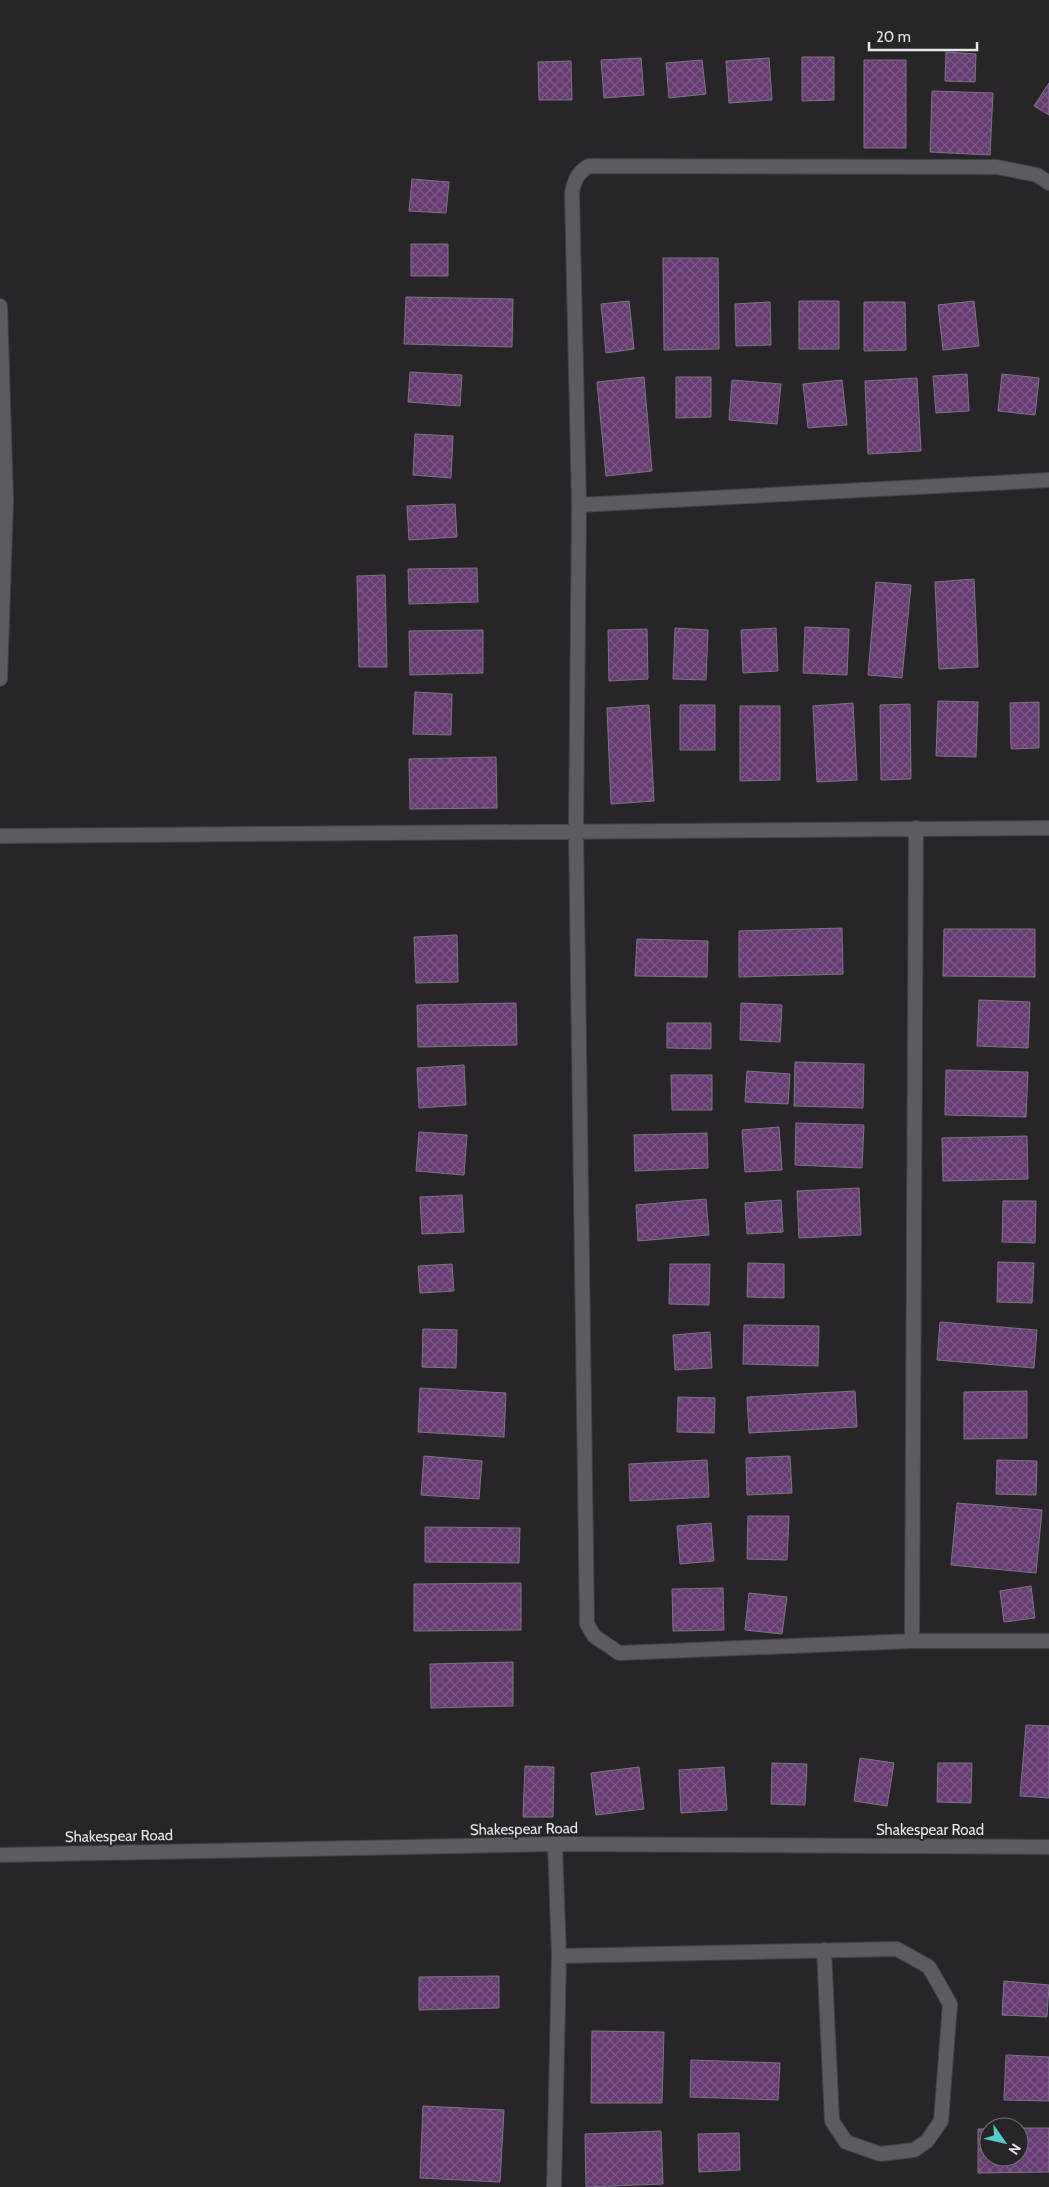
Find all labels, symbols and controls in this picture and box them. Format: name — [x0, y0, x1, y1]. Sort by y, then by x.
scale bar — [869, 20, 976, 52]
text: 20 m — [876, 28, 911, 46]
street label: Shakespear Road — [470, 1819, 578, 1839]
street label: Shakespear Road — [876, 1821, 984, 1839]
street label: Shakespear Road — [65, 1826, 173, 1846]
north arrow — [979, 2117, 1029, 2167]
text: N — [1005, 2140, 1025, 2158]

